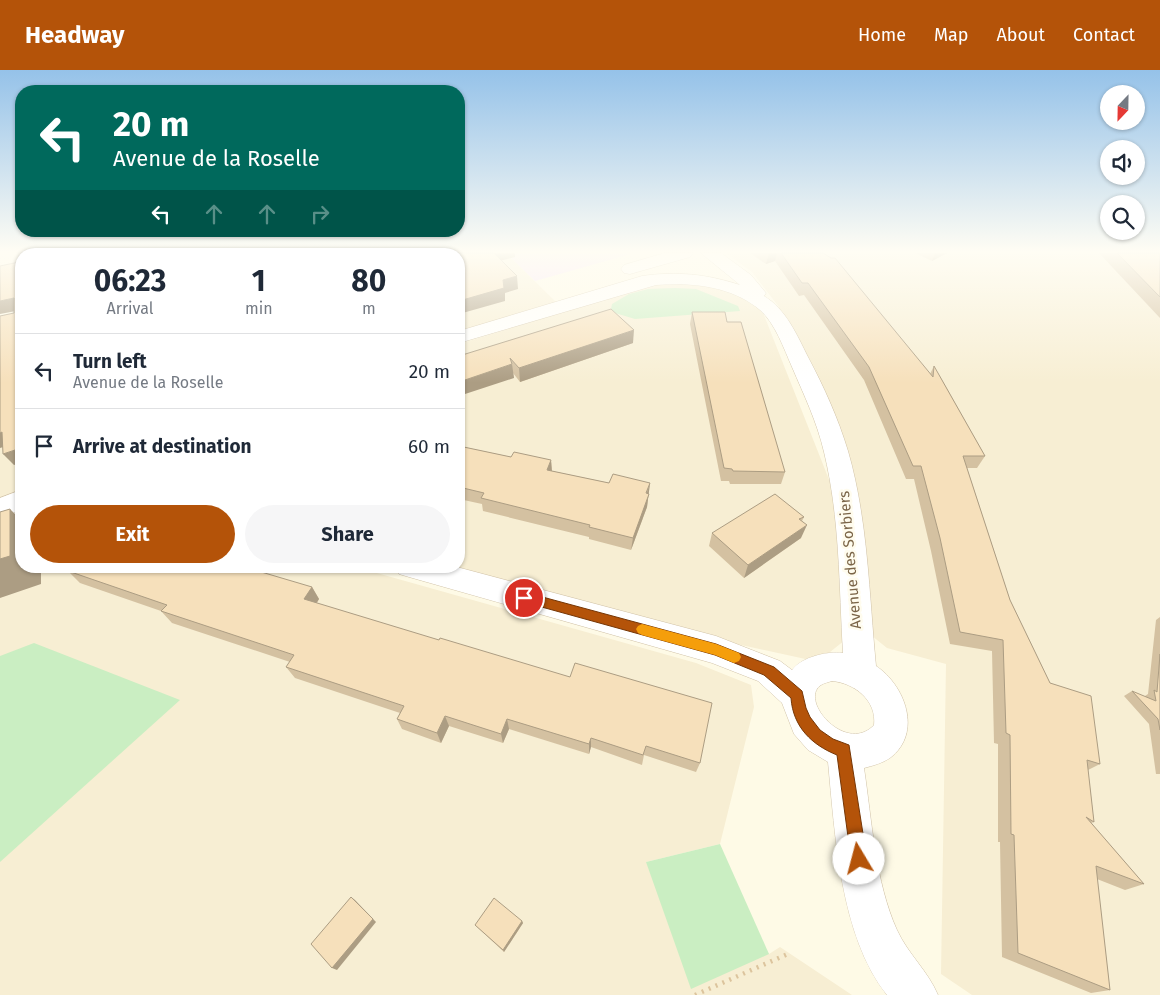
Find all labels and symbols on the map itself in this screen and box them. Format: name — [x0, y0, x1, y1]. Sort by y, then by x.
north arrow — [1100, 85, 1145, 130]
street label: Avenue des Sorbiers — [835, 490, 865, 630]
pin — [503, 577, 545, 619]
position arrow — [832, 832, 884, 884]

